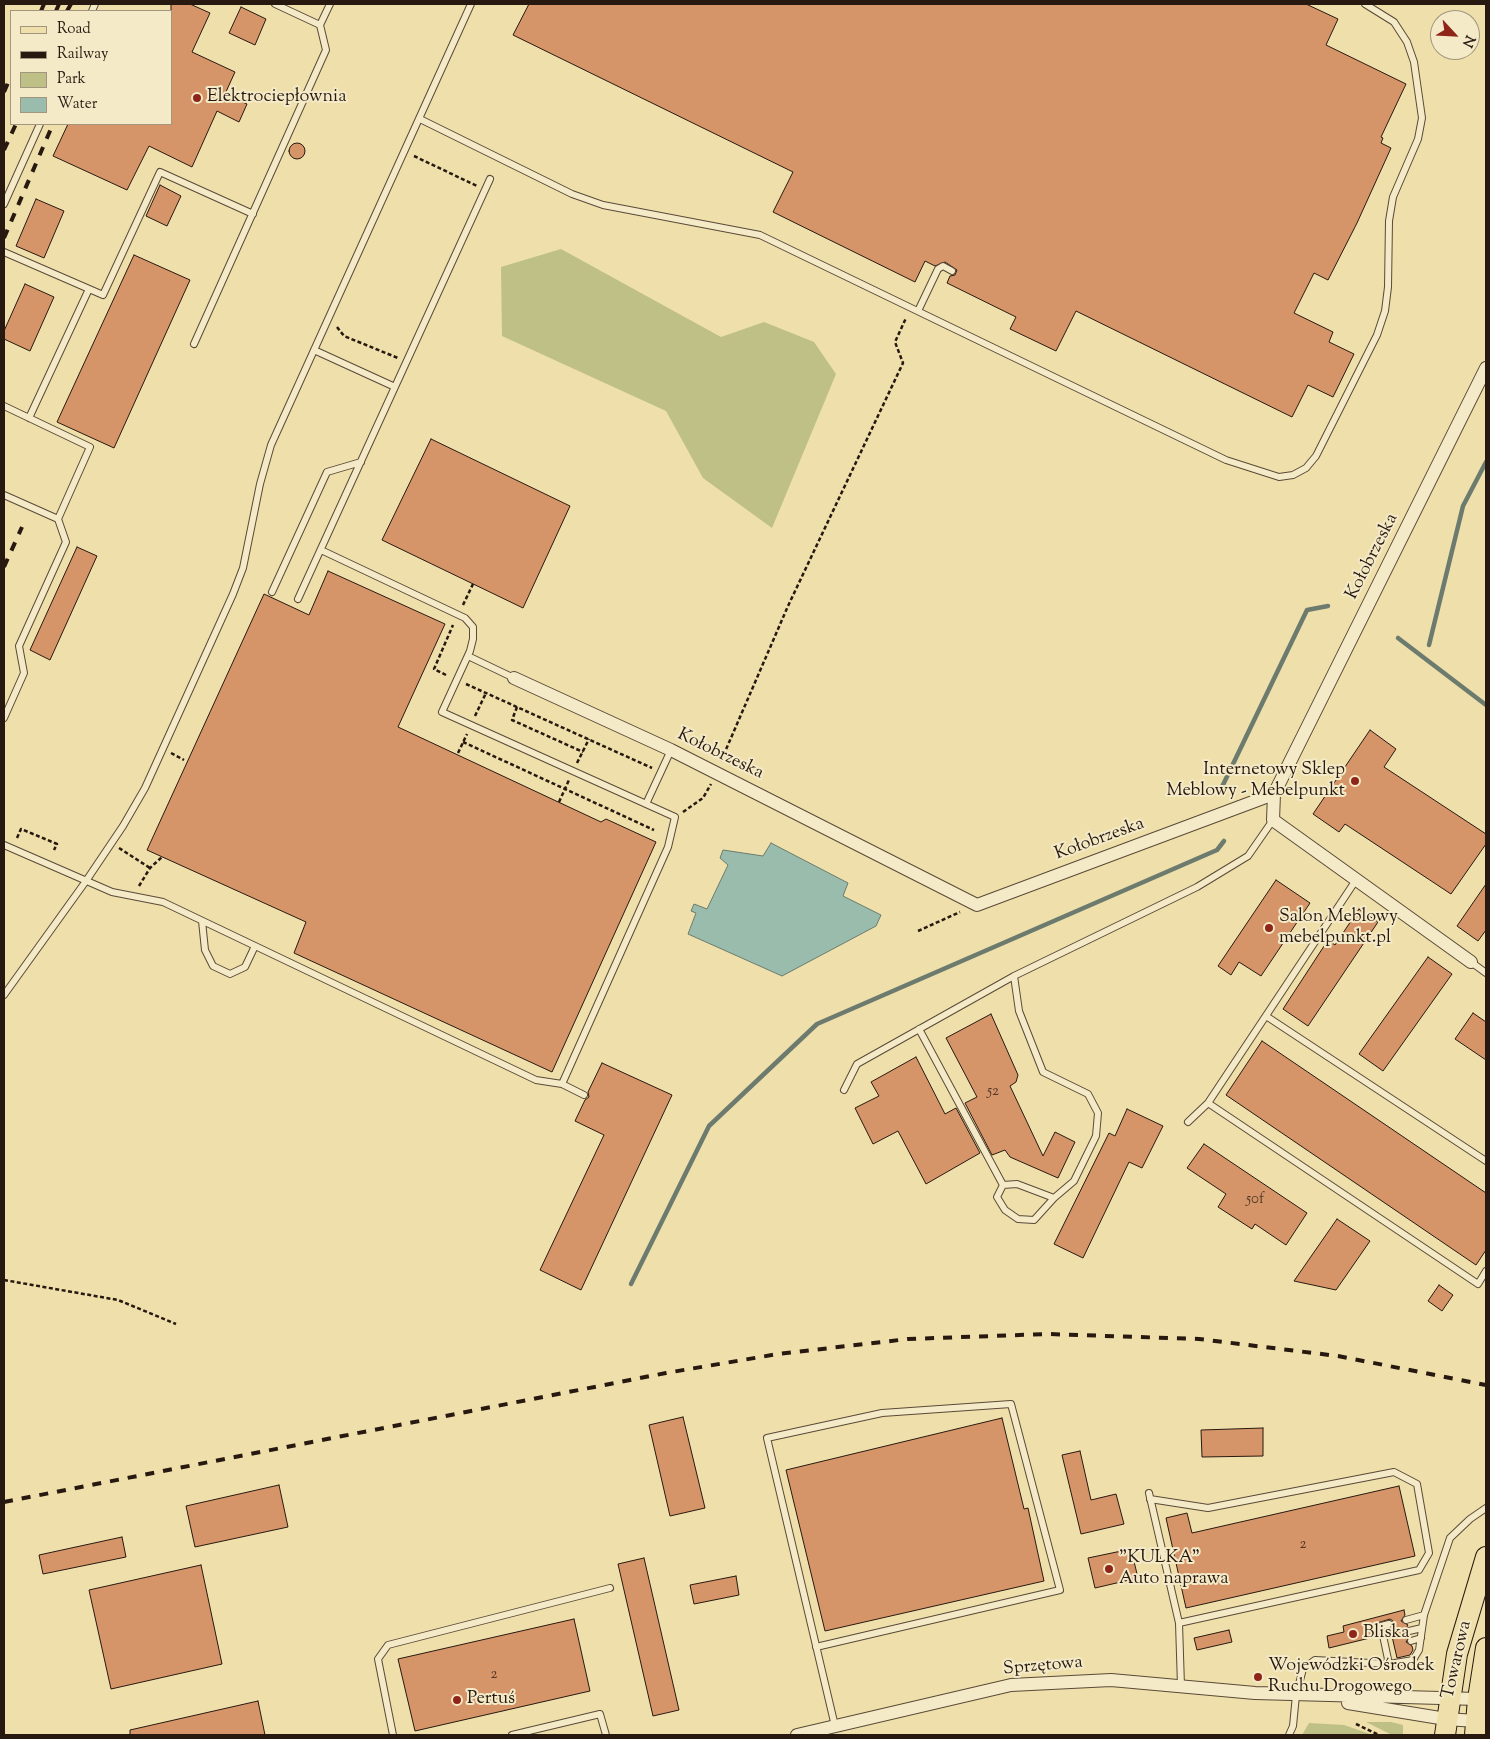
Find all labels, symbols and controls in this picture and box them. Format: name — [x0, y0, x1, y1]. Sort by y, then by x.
legend — [10, 10, 172, 125]
north arrow — [1430, 10, 1480, 60]
text: Road — [57, 19, 91, 40]
text: N — [1456, 32, 1479, 50]
text: Railway — [57, 44, 108, 65]
text: Park — [57, 69, 86, 90]
place label: Elektrociepłownia — [207, 87, 346, 109]
marker: Elektrociepłownia — [191, 92, 203, 104]
text: Water — [57, 94, 97, 115]
street label: Kołobrzeska — [1342, 510, 1404, 604]
street label: Kołobrzeska — [673, 725, 767, 785]
place label: Internetowy Sklep Meblowy - Mebelpunkt — [1166, 760, 1345, 802]
marker: Internetowy Sklep Meblowy - Mebelpunkt — [1349, 775, 1361, 787]
street label: Kołobrzeska — [1052, 814, 1148, 866]
place label: Salon Meblowy mebelpunkt.pl — [1279, 907, 1398, 950]
marker: Salon Meblowy mebelpunkt.pl — [1263, 922, 1275, 934]
house number: 52 — [987, 1083, 999, 1101]
house number: 50f — [1246, 1191, 1264, 1209]
house number: 2 — [1299, 1536, 1307, 1554]
place label: "KULKA" Auto naprawa — [1119, 1548, 1229, 1590]
marker: "KULKA" Auto naprawa — [1103, 1563, 1115, 1575]
street label: Towarowa — [1439, 1619, 1477, 1701]
place label: Bliska — [1363, 1623, 1410, 1645]
marker: Bliska — [1347, 1628, 1359, 1640]
street label: Sprzętowa — [1002, 1653, 1084, 1681]
place label: Wojewódzki Ośrodek Ruchu Drogowego — [1268, 1656, 1435, 1698]
house number: 2 — [490, 1666, 498, 1684]
marker: Wojewódzki Ośrodek Ruchu Drogowego — [1252, 1671, 1264, 1683]
place label: Pertuś — [467, 1689, 515, 1711]
marker: Pertuś — [451, 1694, 463, 1706]

